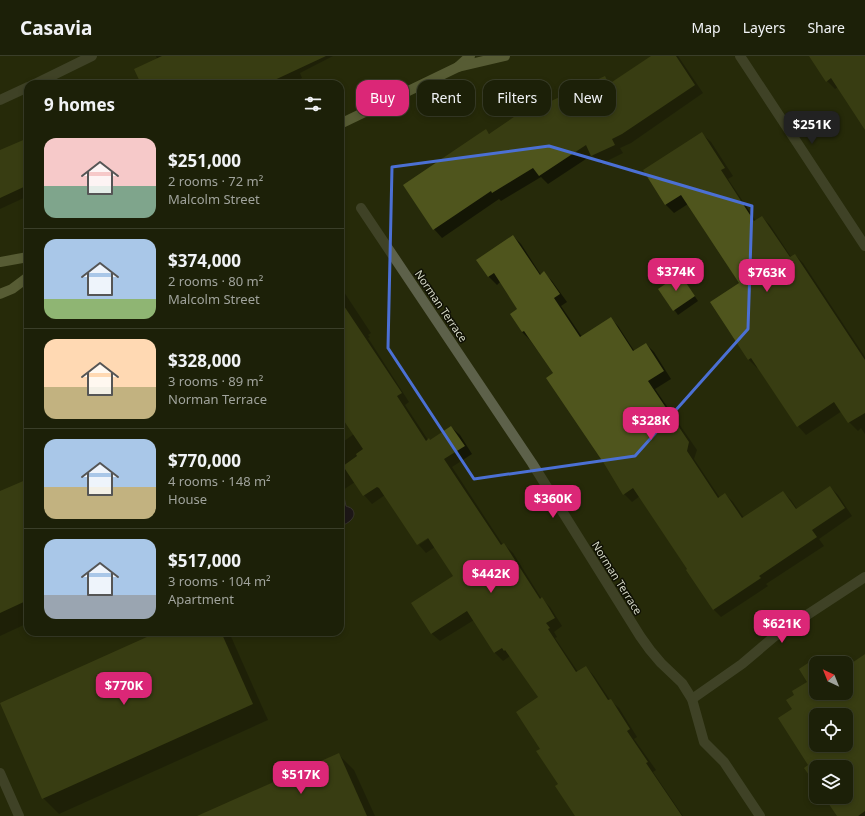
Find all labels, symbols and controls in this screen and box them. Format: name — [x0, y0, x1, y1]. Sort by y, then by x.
text: Casavia — [20, 15, 92, 41]
text: Map — [692, 18, 721, 37]
text: Layers — [743, 18, 785, 37]
text: Share — [807, 18, 845, 37]
chip: Buy — [356, 80, 409, 116]
chip: Rent — [417, 80, 475, 116]
chip: Filters — [483, 80, 551, 116]
chip: New — [559, 80, 616, 116]
text: 9 homes — [44, 93, 115, 116]
icon: filters — [302, 93, 324, 115]
pin: $251K — [784, 111, 840, 145]
text: $251K — [793, 115, 831, 133]
text: $251,000 — [168, 149, 241, 172]
icon: home — [76, 154, 124, 202]
text: 2 rooms · 72 m² — [168, 172, 263, 190]
text: Malcolm Street — [168, 190, 260, 208]
text: $374,000 — [168, 249, 241, 272]
icon: home — [76, 255, 124, 303]
pin: $374K — [648, 258, 704, 292]
pin: $763K — [739, 259, 795, 293]
text: $374K — [657, 262, 695, 280]
text: $763K — [748, 263, 786, 281]
street label: Norman Terrace — [412, 267, 471, 345]
text: 2 rooms · 80 m² — [168, 272, 263, 290]
text: Malcolm Street — [168, 290, 260, 308]
text: $328,000 — [168, 349, 241, 372]
icon: home — [76, 355, 124, 403]
text: 3 rooms · 89 m² — [168, 372, 263, 390]
text: Norman Terrace — [168, 390, 267, 408]
pin: $328K — [623, 407, 679, 441]
text: $328K — [632, 411, 670, 429]
text: $770,000 — [168, 449, 241, 472]
icon: home — [76, 455, 124, 503]
text: 4 rooms · 148 m² — [168, 472, 271, 490]
pin: $360K — [525, 485, 581, 519]
text: $360K — [534, 489, 572, 507]
text: House — [168, 490, 207, 508]
street label: Norman Terrace — [589, 538, 646, 617]
text: $517,000 — [168, 549, 241, 572]
icon: home — [76, 555, 124, 603]
pin: $442K — [463, 560, 519, 594]
text: $442K — [472, 564, 510, 582]
text: 3 rooms · 104 m² — [168, 572, 271, 590]
text: Apartment — [168, 590, 234, 608]
pin: $621K — [754, 610, 810, 644]
text: $621K — [763, 614, 801, 632]
north arrow — [809, 656, 853, 700]
map controls — [809, 656, 853, 804]
pin: $770K — [96, 672, 152, 706]
text: $770K — [105, 676, 143, 694]
button: locate — [809, 708, 853, 752]
button: layers — [809, 760, 853, 804]
pin: $517K — [273, 761, 329, 795]
text: $517K — [282, 765, 320, 783]

